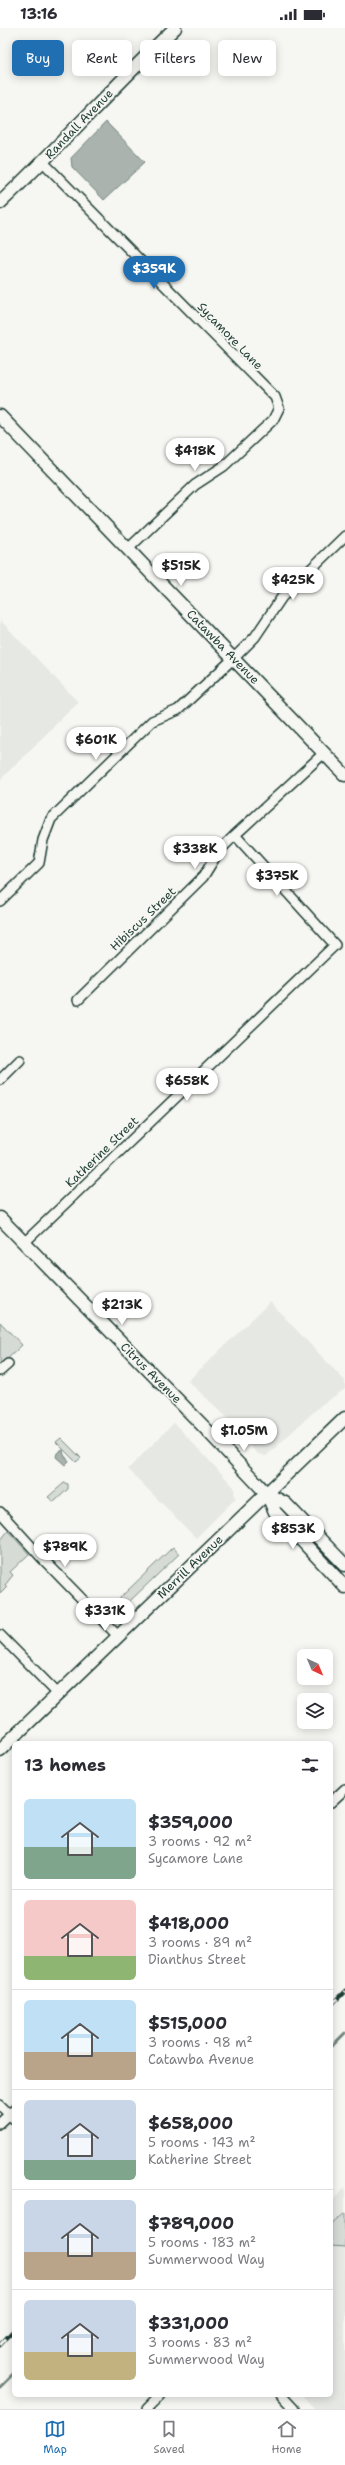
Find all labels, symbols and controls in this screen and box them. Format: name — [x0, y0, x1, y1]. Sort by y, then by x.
text: 13:16 — [20, 4, 58, 24]
chip: Buy — [12, 40, 64, 76]
chip: Rent — [72, 40, 132, 76]
chip: Filters — [140, 40, 210, 76]
chip: New — [218, 40, 276, 76]
street label: Randall Avenue — [41, 85, 117, 162]
pin: $359K — [126, 256, 182, 290]
text: $359K — [132, 260, 176, 277]
street label: Sycamore Lane — [194, 299, 266, 373]
pin: $418K — [167, 438, 223, 472]
text: $418K — [175, 442, 215, 459]
pin: $515K — [153, 553, 209, 587]
text: $515K — [161, 557, 201, 574]
pin: $425K — [265, 567, 321, 601]
text: $425K — [271, 571, 315, 588]
street label: Catawba Avenue — [183, 606, 263, 688]
pin: $601K — [68, 727, 124, 761]
text: $601K — [75, 731, 117, 748]
pin: $338K — [167, 836, 223, 870]
text: $338K — [173, 840, 217, 857]
pin: $375K — [249, 863, 305, 897]
text: $375K — [255, 867, 299, 884]
street label: Hibiscus Street — [107, 884, 179, 954]
pin: $658K — [159, 1068, 215, 1102]
text: $658K — [165, 1072, 209, 1089]
street label: Katherine Street — [62, 1113, 142, 1191]
pin: $213K — [94, 1292, 150, 1326]
text: $213K — [102, 1296, 142, 1313]
street label: Citrus Avenue — [117, 1339, 185, 1407]
pin: $1.05M — [211, 1418, 277, 1452]
text: $1.05M — [220, 1422, 268, 1439]
pin: $853K — [265, 1516, 321, 1550]
text: $853K — [271, 1520, 315, 1537]
street label: Merrill Avenue — [154, 1531, 226, 1602]
pin: $789K — [37, 1534, 93, 1568]
text: $789K — [43, 1538, 87, 1555]
pin: $331K — [77, 1598, 133, 1632]
text: $331K — [85, 1602, 125, 1619]
north arrow — [297, 1649, 333, 1685]
map controls — [297, 1649, 333, 1729]
button: layers — [297, 1693, 333, 1729]
text: 13 homes — [24, 1754, 106, 1776]
icon: filters — [299, 1754, 321, 1776]
text: $359,000 — [148, 1811, 233, 1833]
icon: home — [56, 1815, 104, 1863]
text: 3 rooms · 92 m² — [148, 1833, 252, 1850]
text: Sycamore Lane — [148, 1850, 243, 1867]
text: $418,000 — [148, 1912, 229, 1934]
icon: home — [56, 1916, 104, 1964]
text: 3 rooms · 89 m² — [148, 1934, 252, 1951]
text: Dianthus Street — [148, 1951, 246, 1968]
text: $515,000 — [148, 2012, 227, 2034]
icon: home — [56, 2016, 104, 2064]
text: 3 rooms · 98 m² — [148, 2034, 252, 2051]
text: Catawba Avenue — [148, 2051, 254, 2068]
text: $658,000 — [148, 2112, 233, 2134]
icon: home — [56, 2116, 104, 2164]
text: 5 rooms · 143 m² — [148, 2134, 256, 2151]
text: Katherine Street — [148, 2151, 252, 2168]
text: $789,000 — [148, 2212, 234, 2234]
icon: home — [56, 2216, 104, 2264]
text: 5 rooms · 183 m² — [148, 2234, 256, 2251]
text: Summerwood Way — [148, 2251, 265, 2268]
text: $331,000 — [148, 2312, 229, 2334]
icon: home — [56, 2316, 104, 2364]
text: 3 rooms · 83 m² — [148, 2334, 252, 2351]
text: Summerwood Way — [148, 2351, 265, 2368]
tab: Map — [43, 2418, 67, 2457]
tab: Saved — [154, 2418, 185, 2457]
tab: Home — [271, 2418, 302, 2457]

